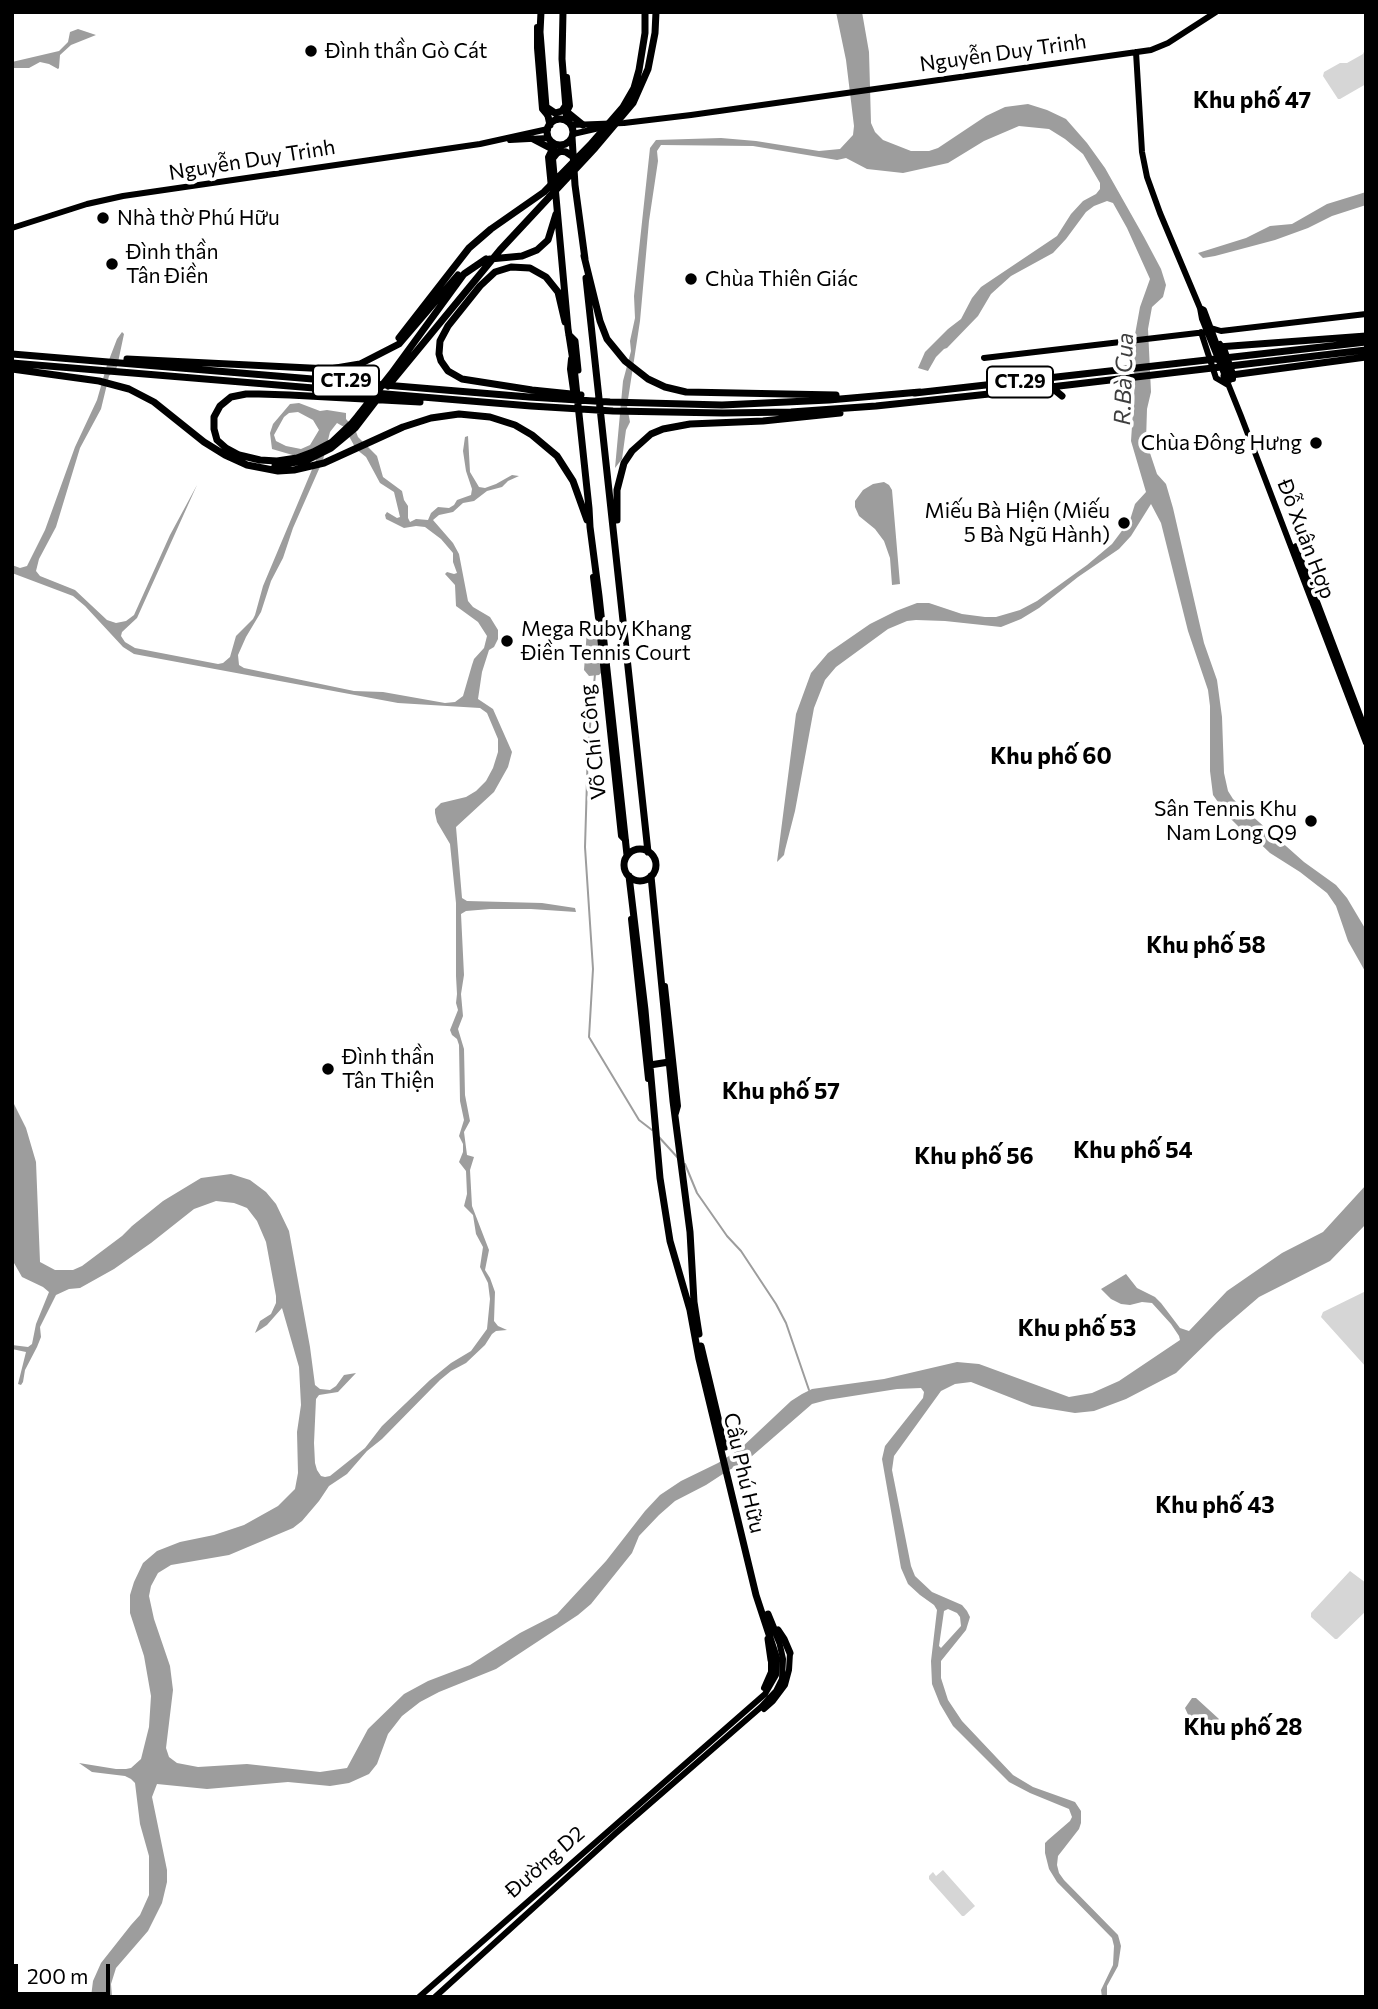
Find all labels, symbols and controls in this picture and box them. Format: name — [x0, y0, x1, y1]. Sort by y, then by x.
street label: Nguyễn Duy Trinh — [918, 29, 1088, 77]
place label: Đình thần Gò Cát — [325, 38, 487, 64]
marker: Đình thần Gò Cát — [303, 43, 319, 59]
district label: Khu phố 47 — [1193, 86, 1311, 114]
street label: Nguyễn Duy Trinh — [167, 134, 337, 186]
place label: Nhà thờ Phú Hữu — [117, 205, 280, 231]
marker: Nhà thờ Phú Hữu — [95, 210, 111, 226]
place label: Đình thần Tân Điền — [126, 239, 219, 289]
marker: Đình thần Tân Điền — [104, 256, 120, 272]
place label: Chùa Thiên Giác — [705, 266, 858, 292]
marker: Chùa Thiên Giác — [683, 271, 699, 287]
water label: R.Bà Cua — [1109, 332, 1139, 426]
road number: CT.29 — [313, 366, 379, 396]
road number: CT.29 — [987, 366, 1053, 398]
place label: Chùa Đông Hưng — [1141, 430, 1302, 456]
marker: Chùa Đông Hưng — [1308, 435, 1324, 451]
street label: Đỗ Xuân Hợp — [1272, 476, 1340, 602]
place label: Miếu Bà Hiện (Miếu 5 Bà Ngũ Hành) — [925, 498, 1110, 548]
marker: Miếu Bà Hiện (Miếu 5 Bà Ngũ Hành) — [1116, 515, 1132, 531]
place label: Mega Ruby Khang Điền Tennis Court — [521, 616, 692, 666]
marker: Mega Ruby Khang Điền Tennis Court — [499, 633, 515, 649]
street label: Võ Chí Công — [574, 683, 612, 801]
district label: Khu phố 60 — [990, 742, 1112, 770]
place label: Sân Tennis Khu Nam Long Q9 — [1154, 796, 1297, 846]
marker: Sân Tennis Khu Nam Long Q9 — [1303, 813, 1319, 829]
district label: Khu phố 58 — [1146, 931, 1266, 959]
place label: Đình thần Tân Thiện — [342, 1044, 435, 1094]
marker: Đình thần Tân Thiện — [320, 1061, 336, 1077]
district label: Khu phố 57 — [722, 1077, 840, 1105]
district label: Khu phố 54 — [1073, 1136, 1193, 1164]
district label: Khu phố 56 — [914, 1142, 1034, 1170]
district label: Khu phố 53 — [1018, 1314, 1136, 1342]
street label: Cầu Phú Hữu — [718, 1410, 770, 1536]
district label: Khu phố 43 — [1155, 1491, 1275, 1519]
district label: Khu phố 28 — [1183, 1713, 1303, 1741]
street label: Đường D2 — [500, 1821, 590, 1903]
scale bar — [18, 1950, 114, 1994]
text: 200 m — [27, 1963, 88, 1988]

